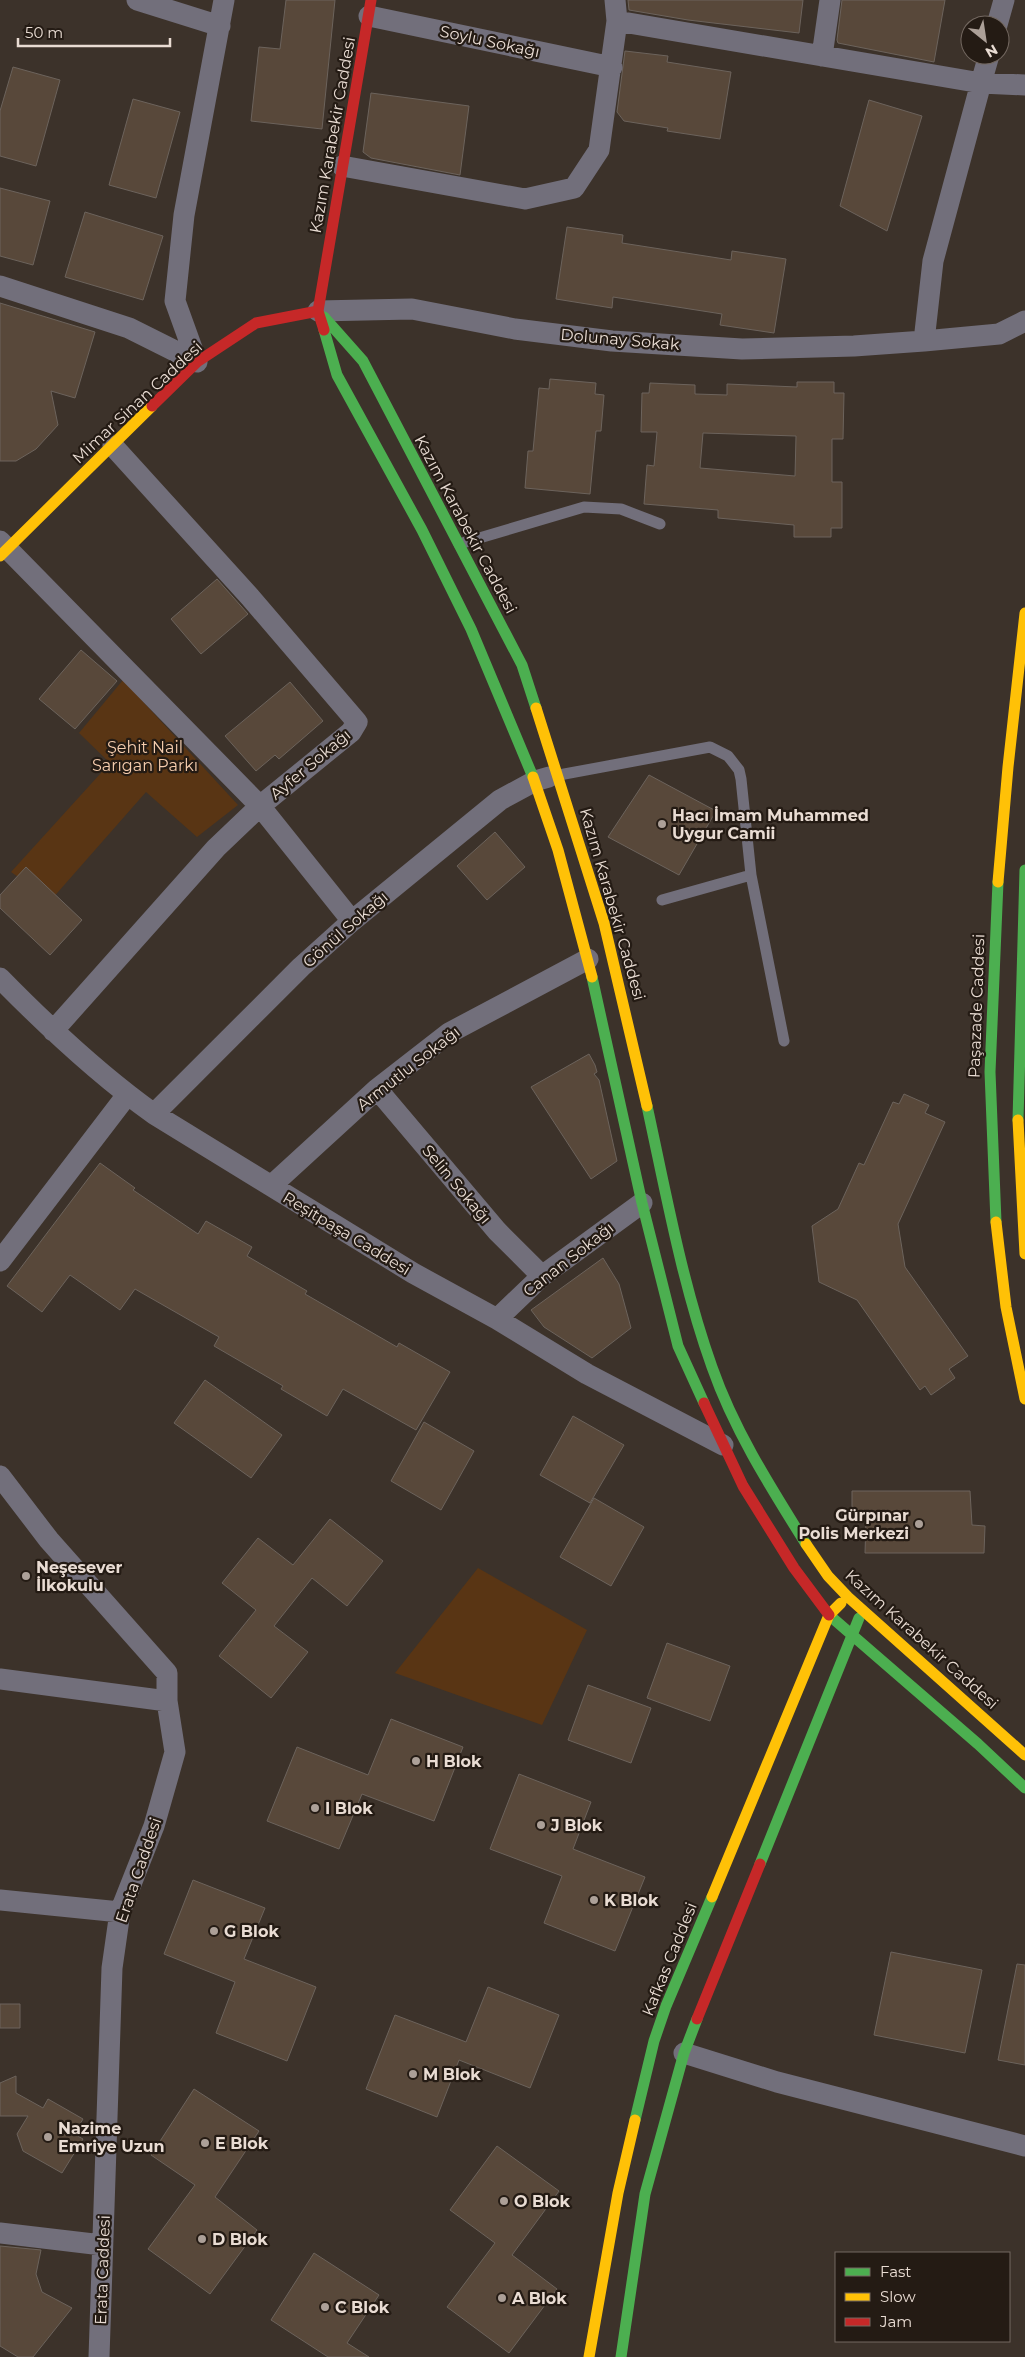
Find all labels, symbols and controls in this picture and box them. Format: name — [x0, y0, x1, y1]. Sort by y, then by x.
scale bar — [18, 15, 170, 47]
north arrow — [960, 15, 1010, 65]
street label: Soylu Sokağı — [438, 22, 542, 61]
text: 50 m — [25, 23, 63, 42]
street label: Kazım Karabekir Caddesi — [306, 35, 359, 235]
text: N — [982, 41, 1001, 62]
street label: Dolunay Sokak — [560, 325, 681, 354]
street label: Mimar Sinan Caddesi — [69, 337, 206, 467]
street label: Kazım Karabekir Caddesi — [410, 432, 521, 617]
street label: Ayfer Sokağı — [266, 725, 354, 804]
park label: Şehit Nail Sarıgan Parkı — [92, 738, 198, 775]
street label: Kazım Karabekir Caddesi — [576, 806, 649, 1002]
place label: Hacı İmam Muhammed Uygur Camii — [672, 806, 869, 843]
marker: Hacı İmam Muhammed Uygur Camii — [656, 818, 668, 830]
street label: Gönül Sokağı — [299, 887, 392, 971]
street label: Paşazade Caddesi — [964, 934, 989, 1079]
street label: Armutlu Sokağı — [353, 1022, 463, 1114]
street label: Selin Sokağı — [418, 1141, 495, 1228]
street label: Reşitpaşa Caddesi — [279, 1188, 414, 1279]
street label: Canan Sokağı — [519, 1218, 617, 1301]
place label: Gürpınar Polis Merkezi — [798, 1506, 909, 1543]
marker: Gürpınar Polis Merkezi — [913, 1518, 925, 1530]
place label: Neşesever İlkokulu — [36, 1558, 122, 1595]
street label: Kazım Karabekir Caddesi — [841, 1566, 1002, 1713]
marker: Neşesever İlkokulu — [20, 1570, 32, 1582]
place label: H Blok — [426, 1752, 482, 1771]
marker: H Blok — [410, 1755, 422, 1767]
place label: I Blok — [325, 1799, 373, 1818]
marker: I Blok — [309, 1802, 321, 1814]
street label: Erata Caddesi — [112, 1815, 165, 1925]
place label: J Blok — [550, 1816, 603, 1835]
marker: J Blok — [535, 1819, 547, 1831]
place label: K Blok — [604, 1891, 659, 1910]
marker: K Blok — [588, 1894, 600, 1906]
street label: Kafkas Caddesi — [638, 1900, 701, 2019]
place label: G Blok — [224, 1922, 279, 1941]
marker: G Blok — [208, 1925, 220, 1937]
place label: M Blok — [423, 2065, 481, 2084]
marker: M Blok — [407, 2068, 419, 2080]
place label: Nazime Emriye Uzun — [58, 2119, 164, 2156]
marker: Nazime Emriye Uzun — [42, 2131, 54, 2143]
place label: E Blok — [215, 2134, 269, 2153]
marker: E Blok — [199, 2137, 211, 2149]
place label: O Blok — [514, 2192, 571, 2211]
marker: O Blok — [498, 2195, 510, 2207]
street label: Erata Caddesi — [91, 2215, 114, 2325]
place label: D Blok — [212, 2230, 268, 2249]
marker: D Blok — [196, 2233, 208, 2245]
legend — [835, 2252, 1010, 2342]
text: Fast — [880, 2262, 911, 2281]
text: Slow — [880, 2287, 916, 2306]
place label: A Blok — [511, 2289, 567, 2308]
marker: A Blok — [496, 2292, 508, 2304]
place label: C Blok — [335, 2298, 390, 2317]
marker: C Blok — [319, 2301, 331, 2313]
text: Jam — [879, 2312, 912, 2331]

